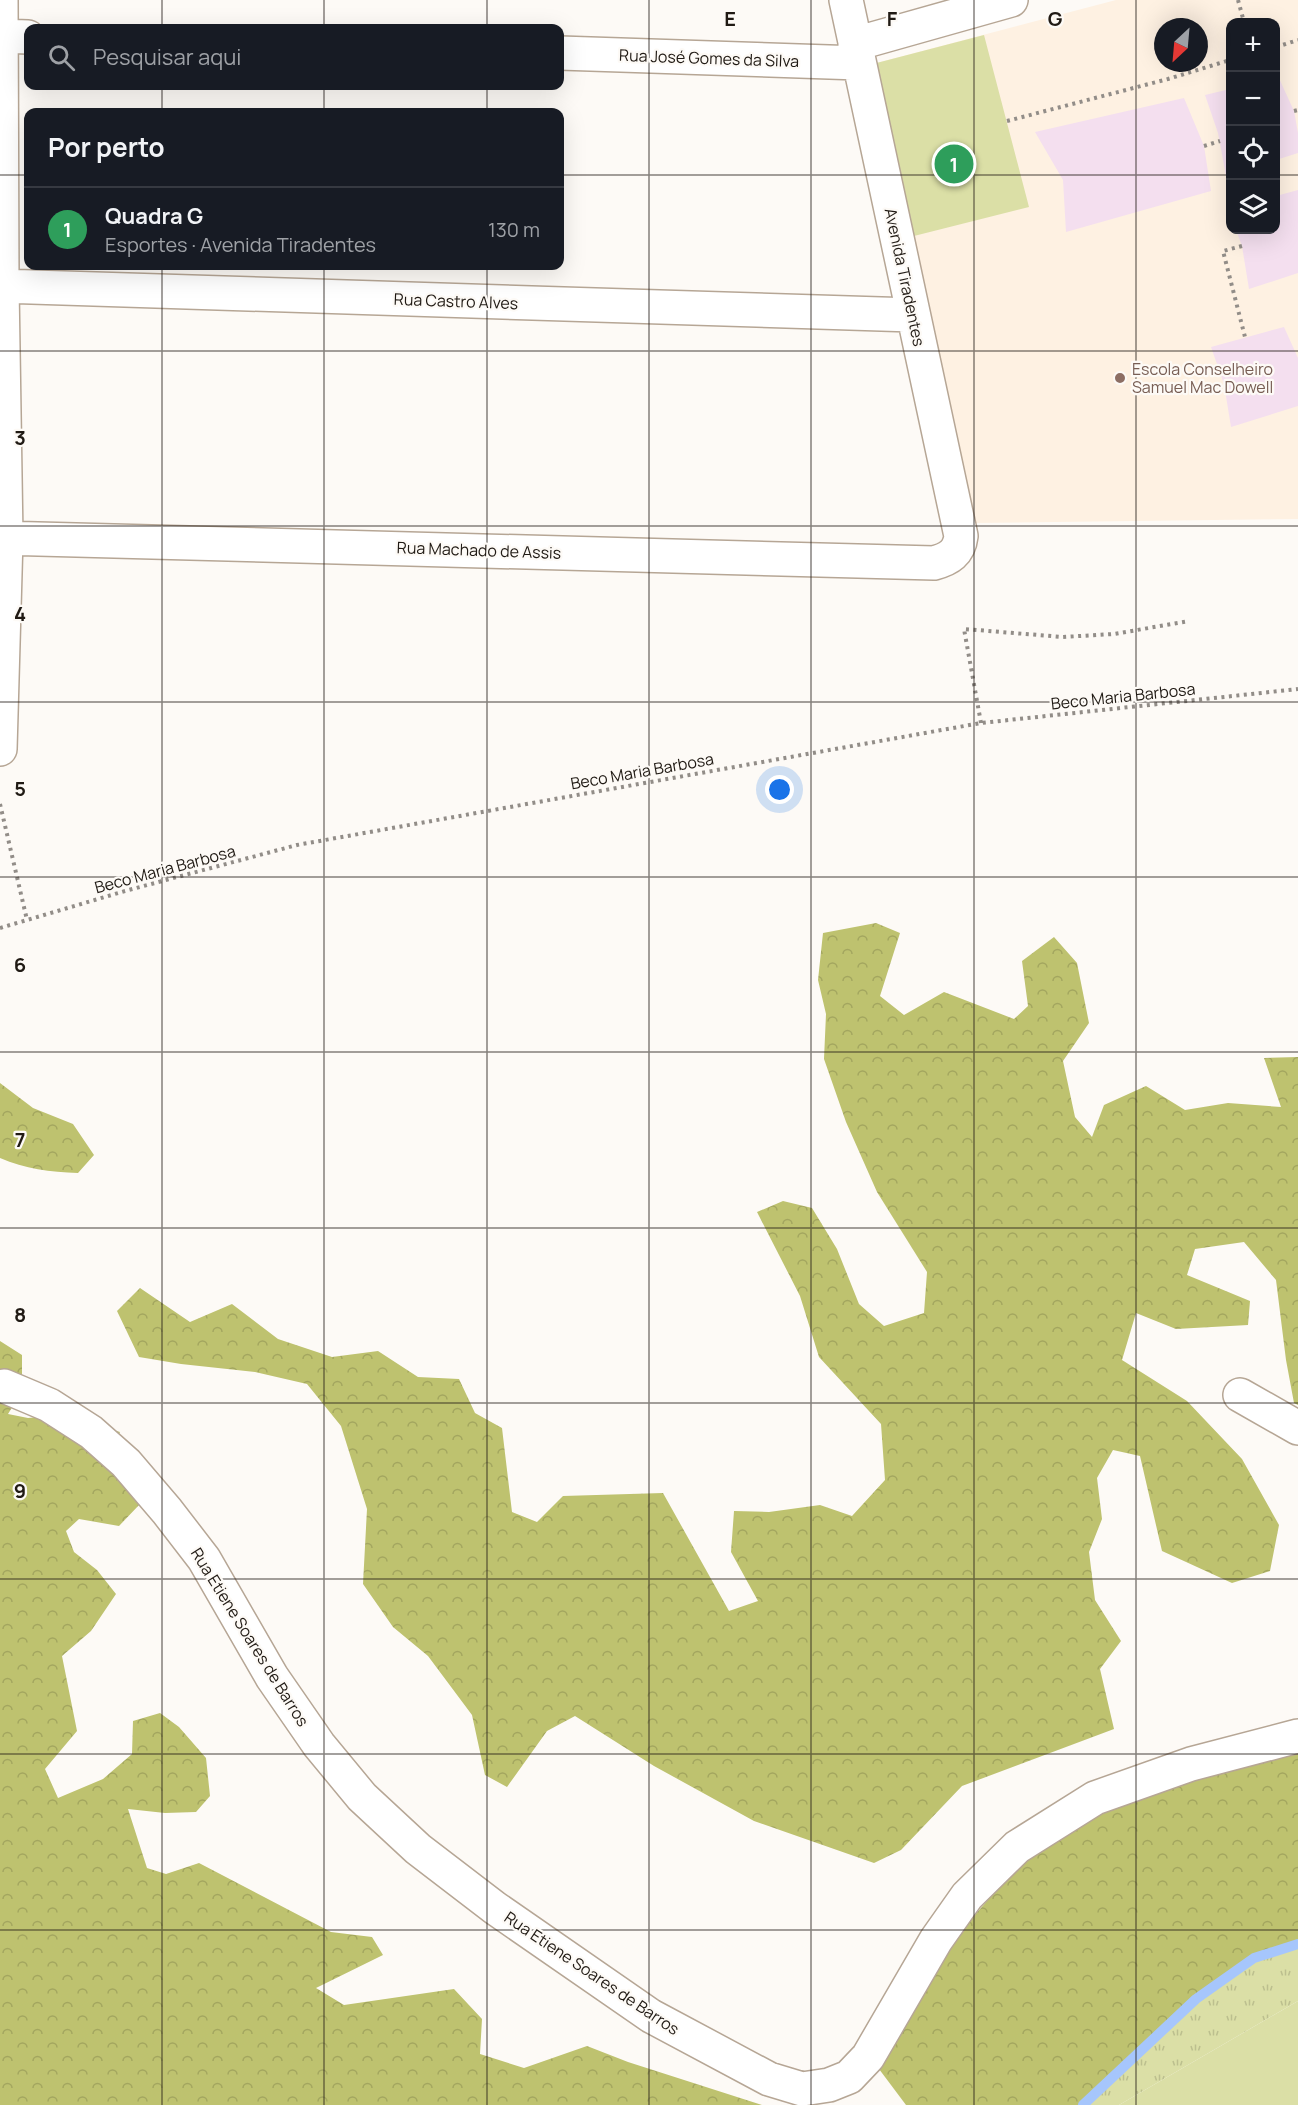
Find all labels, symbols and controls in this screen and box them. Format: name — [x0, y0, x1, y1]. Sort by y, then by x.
text: E — [724, 5, 736, 32]
text: F — [887, 5, 898, 32]
text: G — [1048, 5, 1063, 32]
north arrow — [1154, 18, 1208, 72]
map controls — [1226, 18, 1280, 234]
button: + — [1226, 18, 1280, 72]
search box — [24, 24, 564, 90]
icon: search — [45, 41, 78, 74]
text: Pesquisar aqui — [93, 42, 241, 72]
street label: Rua José Gomes da Silva — [619, 44, 799, 72]
button: − — [1226, 72, 1280, 126]
button: locate — [1226, 126, 1280, 180]
text: Por perto — [48, 129, 165, 165]
pin: 1 — [934, 142, 974, 186]
button: layers — [1226, 180, 1280, 234]
text: Quadra G — [105, 201, 203, 231]
street label: Avenida Tiradentes — [880, 206, 930, 348]
text: 1 — [63, 216, 72, 243]
text: 130 m — [488, 216, 540, 243]
text: Esportes · Avenida Tiradentes — [105, 231, 376, 258]
street label: Rua Castro Alves — [393, 288, 519, 314]
place label: Escola Conselheiro Samuel Mac Dowell — [1132, 358, 1273, 398]
marker: Escola Conselheiro Samuel Mac Dowell — [1113, 371, 1127, 385]
text: 3 — [14, 424, 26, 451]
street label: Rua Machado de Assis — [396, 536, 562, 564]
text: 4 — [14, 600, 26, 627]
street label: Beco Maria Barbosa — [1050, 677, 1196, 715]
street label: Beco Maria Barbosa — [569, 748, 715, 794]
text: 5 — [14, 775, 26, 802]
your location — [765, 775, 794, 804]
street label: Beco Maria Barbosa — [92, 840, 238, 898]
text: 6 — [14, 951, 26, 978]
text: 7 — [15, 1126, 25, 1153]
text: 8 — [14, 1301, 26, 1328]
text: 9 — [14, 1477, 26, 1504]
street label: Rua Etiene Soares de Barros — [186, 1544, 314, 1730]
street label: Rua Etiene Soares de Barros — [500, 1906, 684, 2040]

